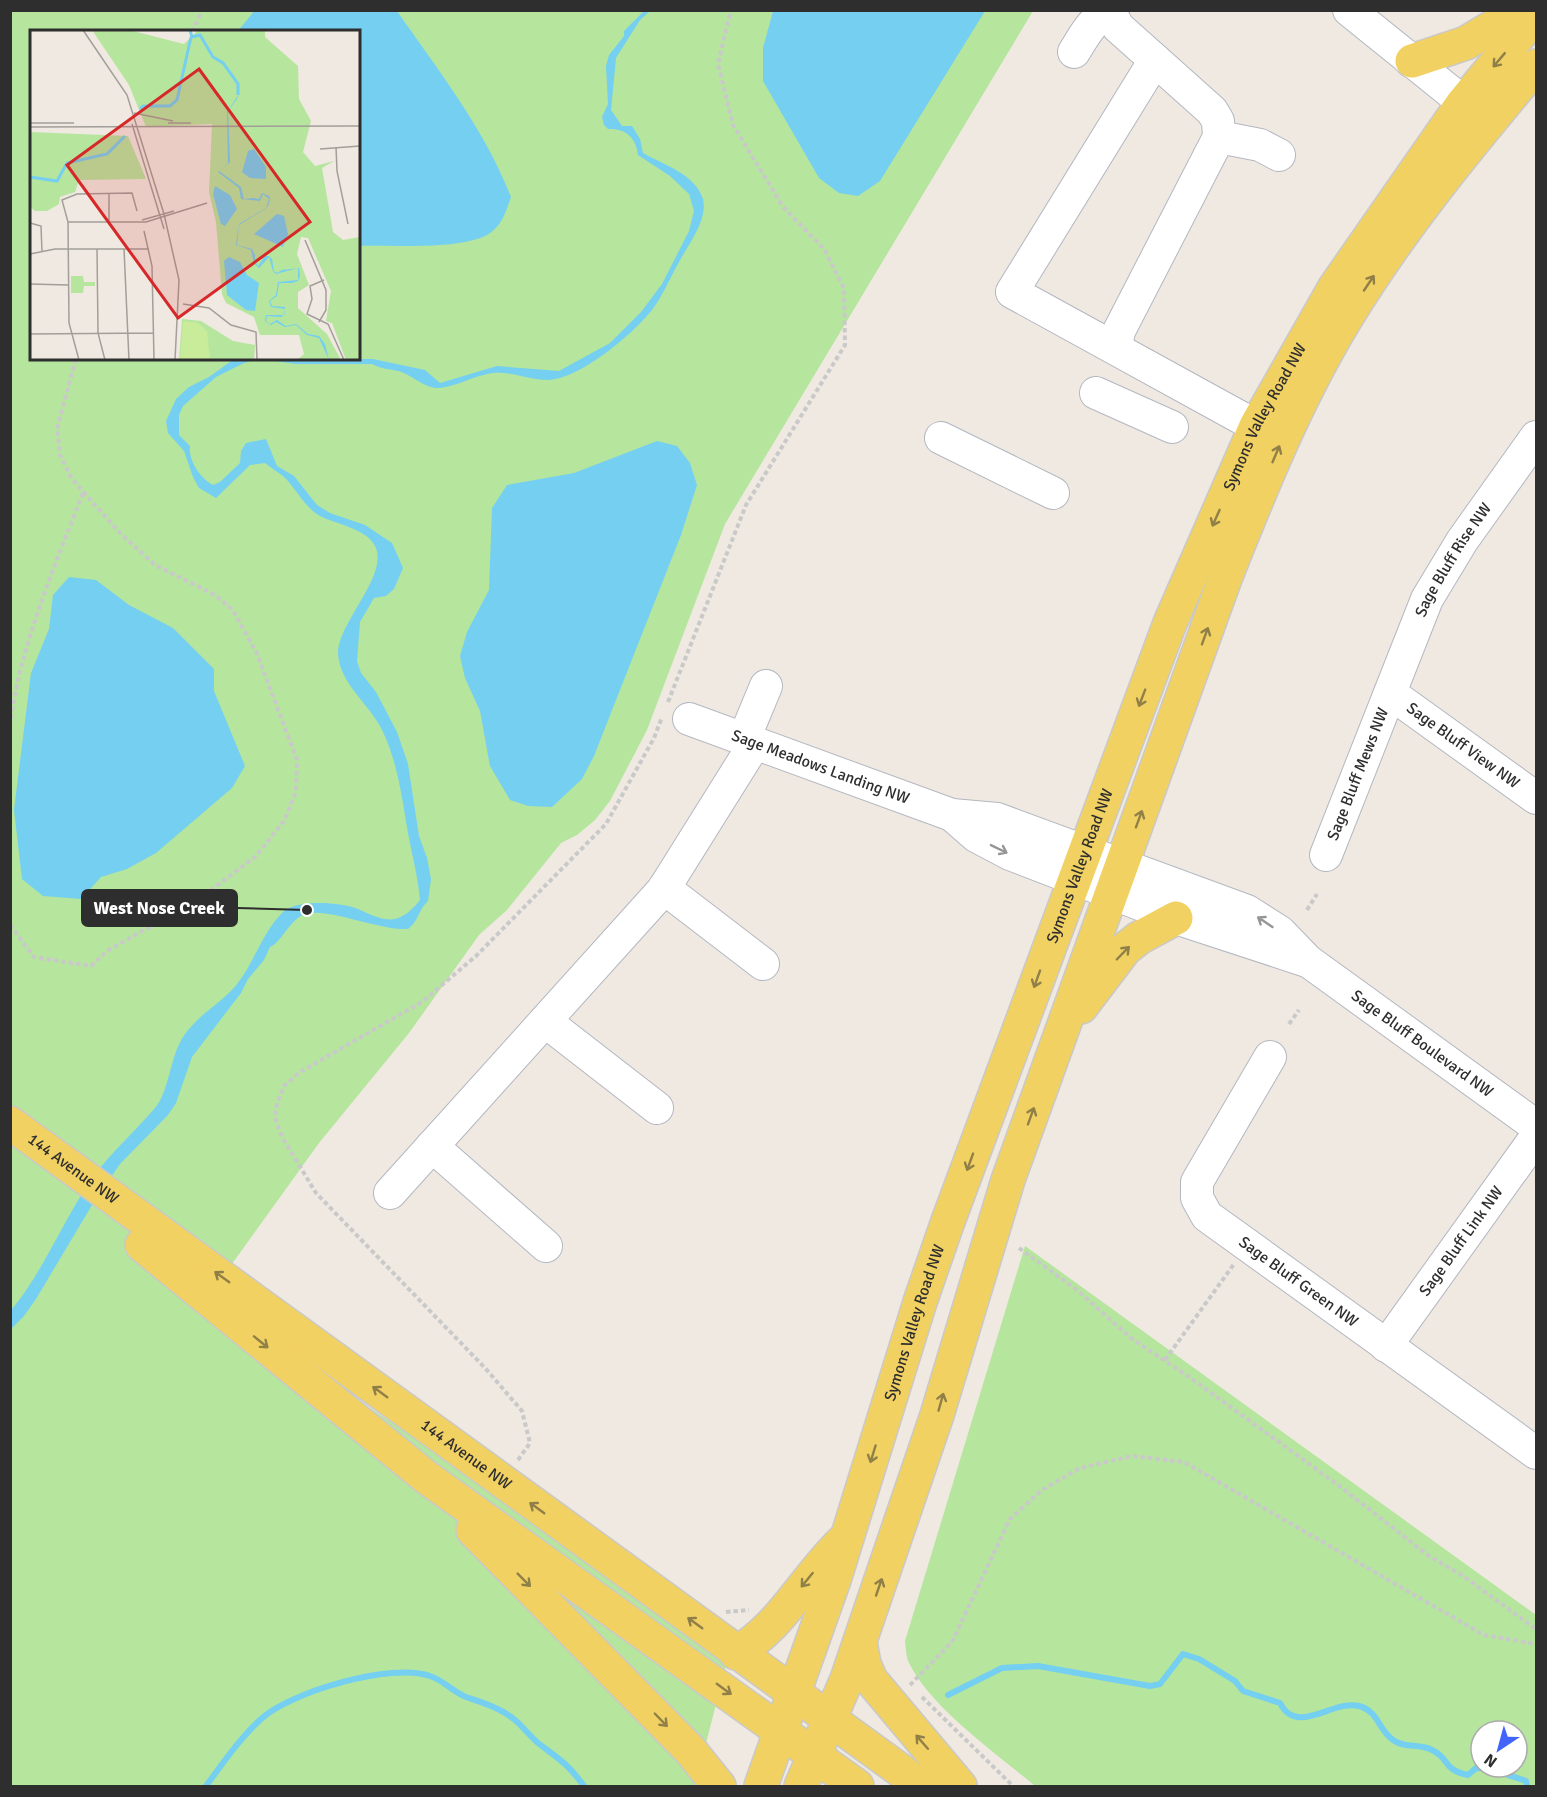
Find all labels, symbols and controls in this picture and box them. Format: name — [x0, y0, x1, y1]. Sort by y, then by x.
inset map — [30, 30, 360, 360]
one-way arrow — [1492, 52, 1506, 67]
one-way arrow — [1363, 275, 1376, 292]
street label: Symons Valley Road NW — [1219, 339, 1311, 494]
one-way arrow — [1271, 445, 1282, 463]
street label: Sage Bluff Rise NW — [1411, 499, 1496, 620]
one-way arrow — [1210, 508, 1221, 526]
one-way arrow — [1200, 627, 1211, 645]
one-way arrow — [1136, 688, 1147, 707]
street label: Sage Bluff View NW — [1403, 698, 1524, 793]
street label: Sage Bluff Mews NW — [1323, 704, 1393, 843]
street label: Sage Meadows Landing NW — [729, 725, 912, 809]
street label: Symons Valley Road NW — [1042, 786, 1118, 946]
one-way arrow — [1135, 810, 1146, 829]
one-way arrow — [989, 843, 1007, 855]
callout: West Nose Creek — [82, 890, 237, 926]
text: West Nose Creek — [93, 897, 225, 919]
one-way arrow — [1258, 916, 1274, 928]
one-way arrow — [1116, 945, 1130, 960]
one-way arrow — [1031, 969, 1042, 988]
street label: Sage Bluff Boulevard NW — [1347, 986, 1497, 1102]
one-way arrow — [1027, 1107, 1038, 1126]
street label: 144 Avenue NW — [24, 1129, 123, 1209]
one-way arrow — [964, 1152, 975, 1171]
street label: Sage Bluff Link NW — [1415, 1182, 1508, 1300]
street label: Sage Bluff Green NW — [1235, 1232, 1362, 1332]
street label: Symons Valley Road NW — [880, 1242, 949, 1404]
one-way arrow — [215, 1271, 231, 1283]
one-way arrow — [253, 1335, 269, 1348]
one-way arrow — [372, 1386, 388, 1399]
one-way arrow — [936, 1393, 947, 1412]
street label: 144 Avenue NW — [417, 1415, 516, 1495]
one-way arrow — [867, 1444, 878, 1463]
one-way arrow — [530, 1501, 546, 1514]
one-way arrow — [800, 1572, 813, 1588]
one-way arrow — [517, 1573, 532, 1588]
one-way arrow — [874, 1578, 885, 1597]
one-way arrow — [687, 1617, 703, 1629]
one-way arrow — [715, 1683, 731, 1695]
one-way arrow — [653, 1712, 668, 1727]
north arrow — [1469, 1719, 1529, 1779]
one-way arrow — [915, 1735, 929, 1750]
text: N — [1480, 1749, 1501, 1772]

